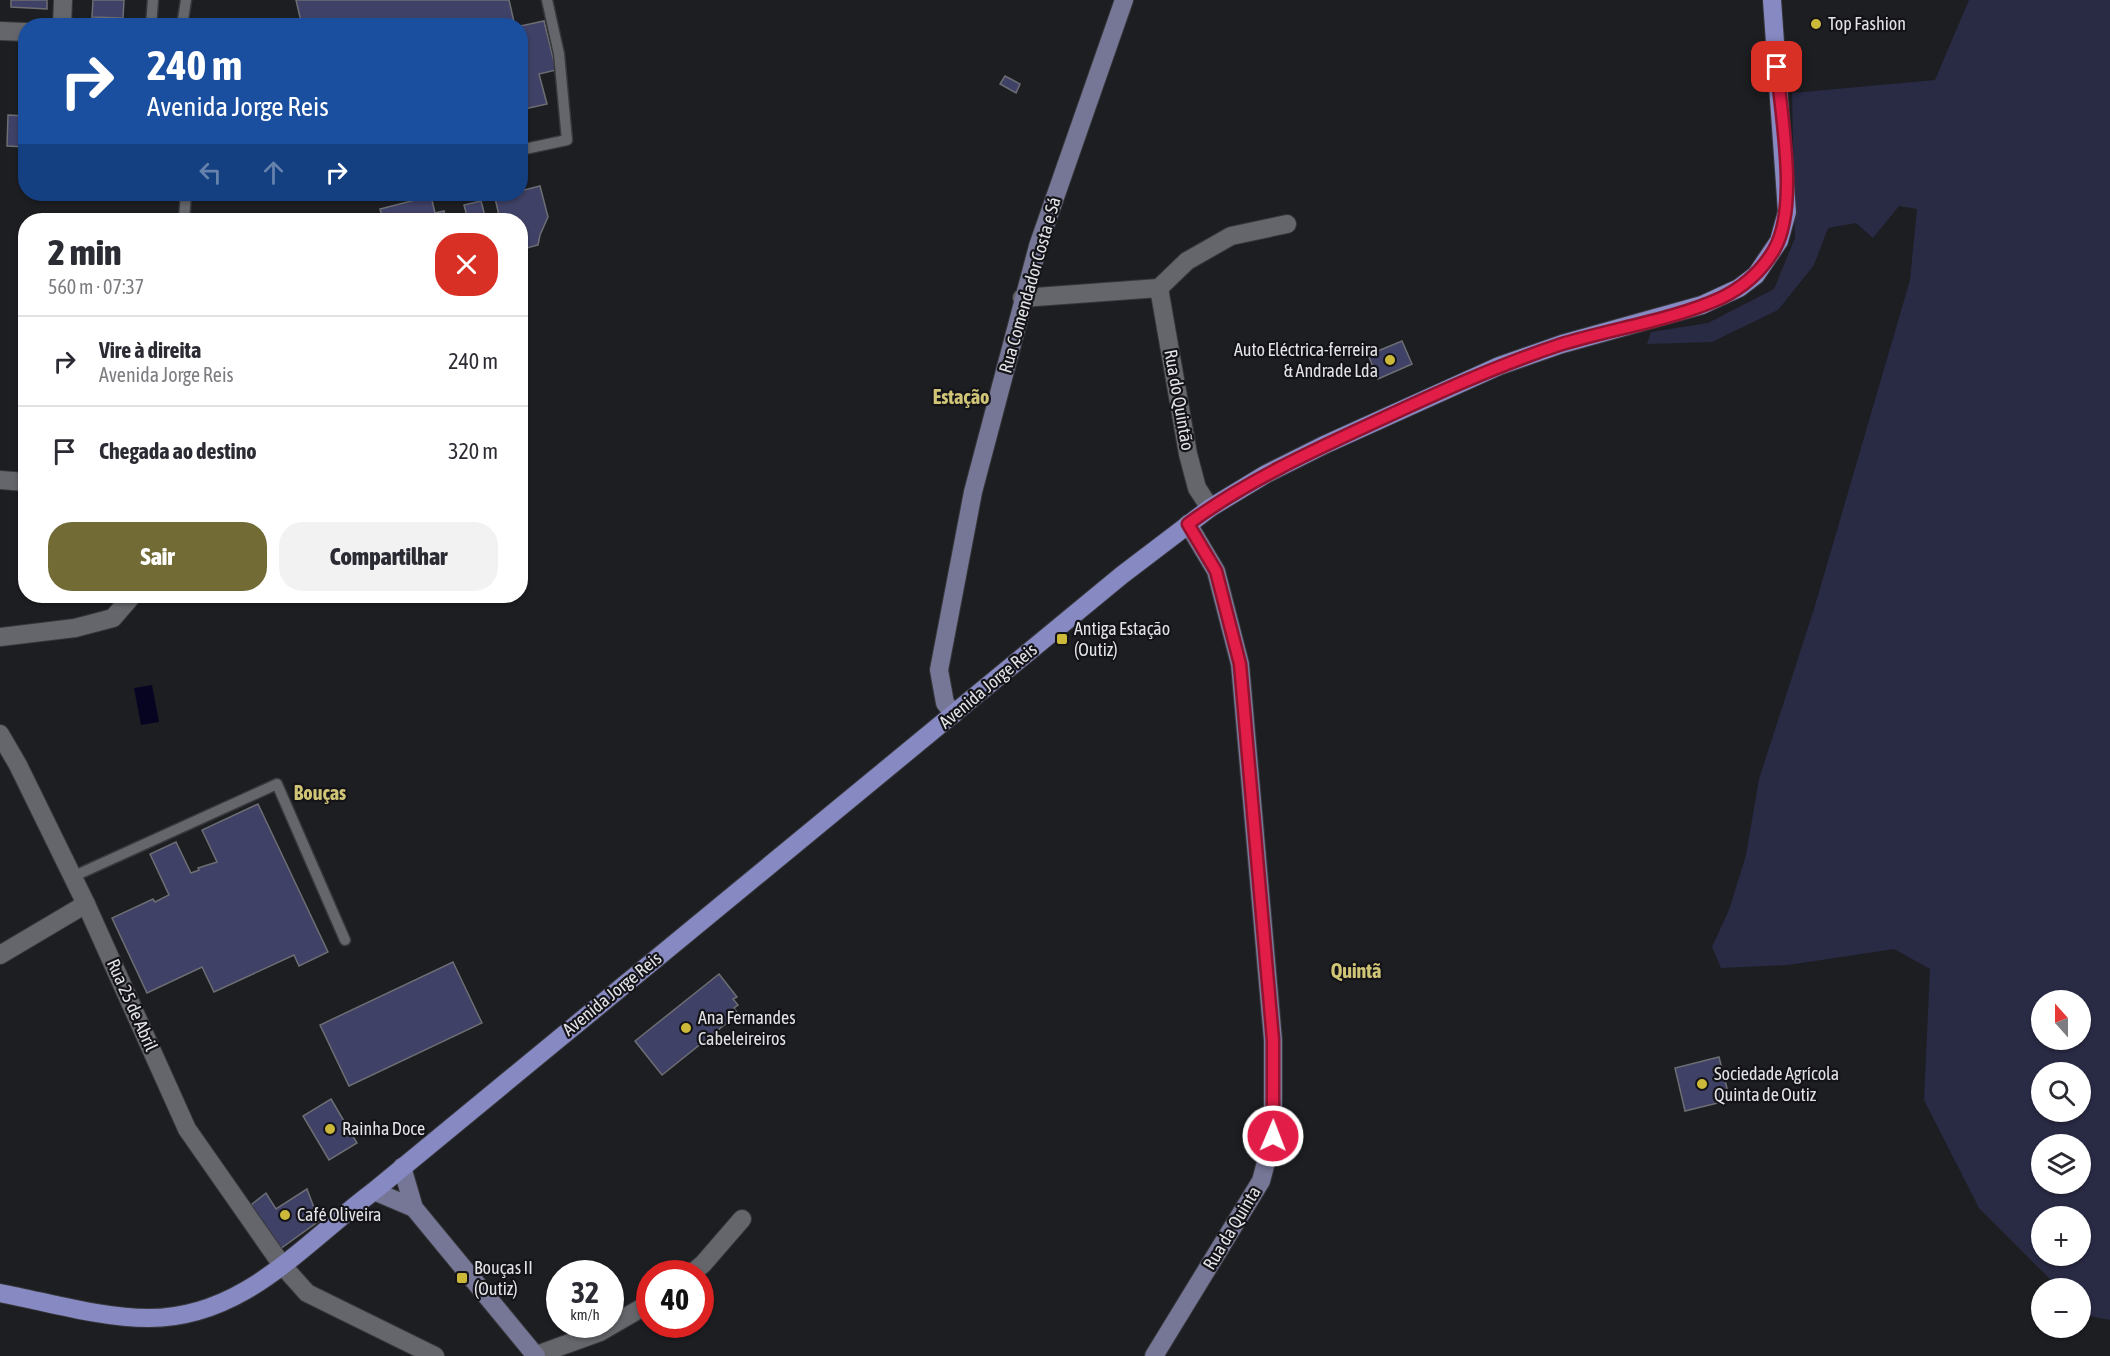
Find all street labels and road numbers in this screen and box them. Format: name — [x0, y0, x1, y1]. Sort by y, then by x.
street label: Rua Comendador Costa e Sá — [994, 194, 1065, 375]
street label: Rua do Quintão — [1160, 348, 1199, 452]
street label: Avenida Jorge Reis — [935, 639, 1041, 733]
street label: Avenida Jorge Reis — [558, 947, 665, 1040]
street label: Rua 25 de Abril — [103, 955, 162, 1054]
street label: Rua da Quinta — [1198, 1182, 1265, 1273]

